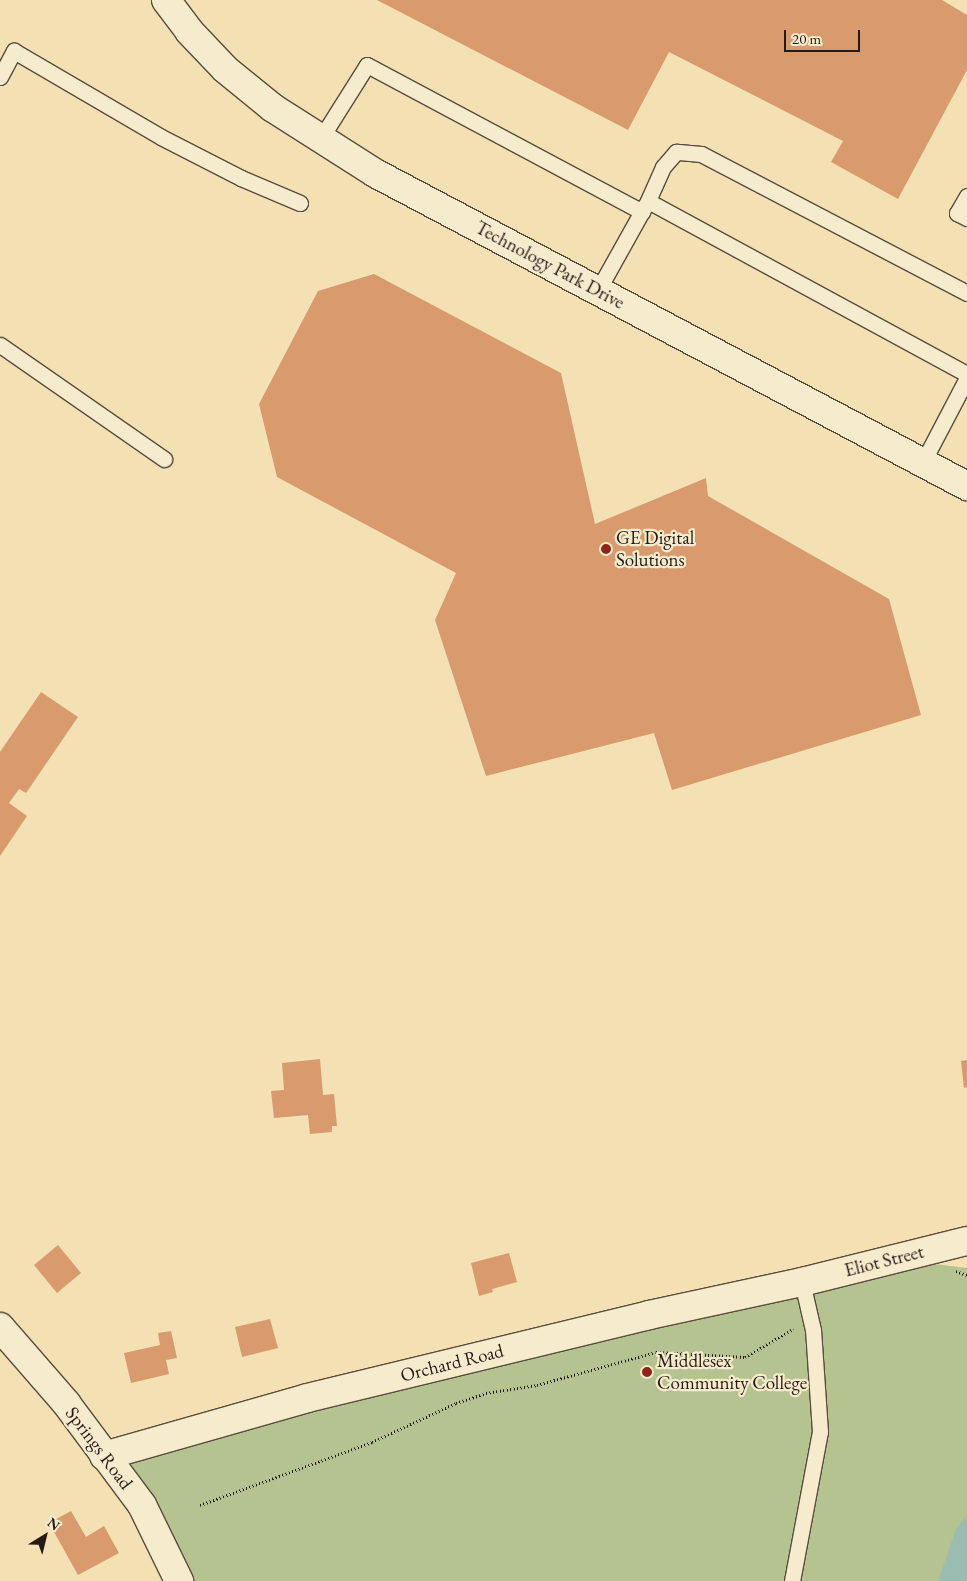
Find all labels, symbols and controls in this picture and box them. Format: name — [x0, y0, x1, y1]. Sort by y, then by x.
scale bar — [787, 20, 863, 52]
text: 20 m — [792, 29, 821, 48]
street label: Technology Park Drive — [471, 216, 629, 314]
place label: GE Digital Solutions — [616, 527, 694, 571]
marker: GE Digital Solutions — [600, 543, 612, 555]
street label: Eliot Street — [842, 1240, 926, 1282]
street label: Orchard Road — [398, 1339, 506, 1387]
place label: Middlesex Community College — [657, 1350, 807, 1394]
marker: Middlesex Community College — [641, 1366, 653, 1378]
street label: Springs Road — [60, 1402, 138, 1494]
north arrow — [20, 1511, 70, 1561]
text: N — [44, 1513, 64, 1534]

